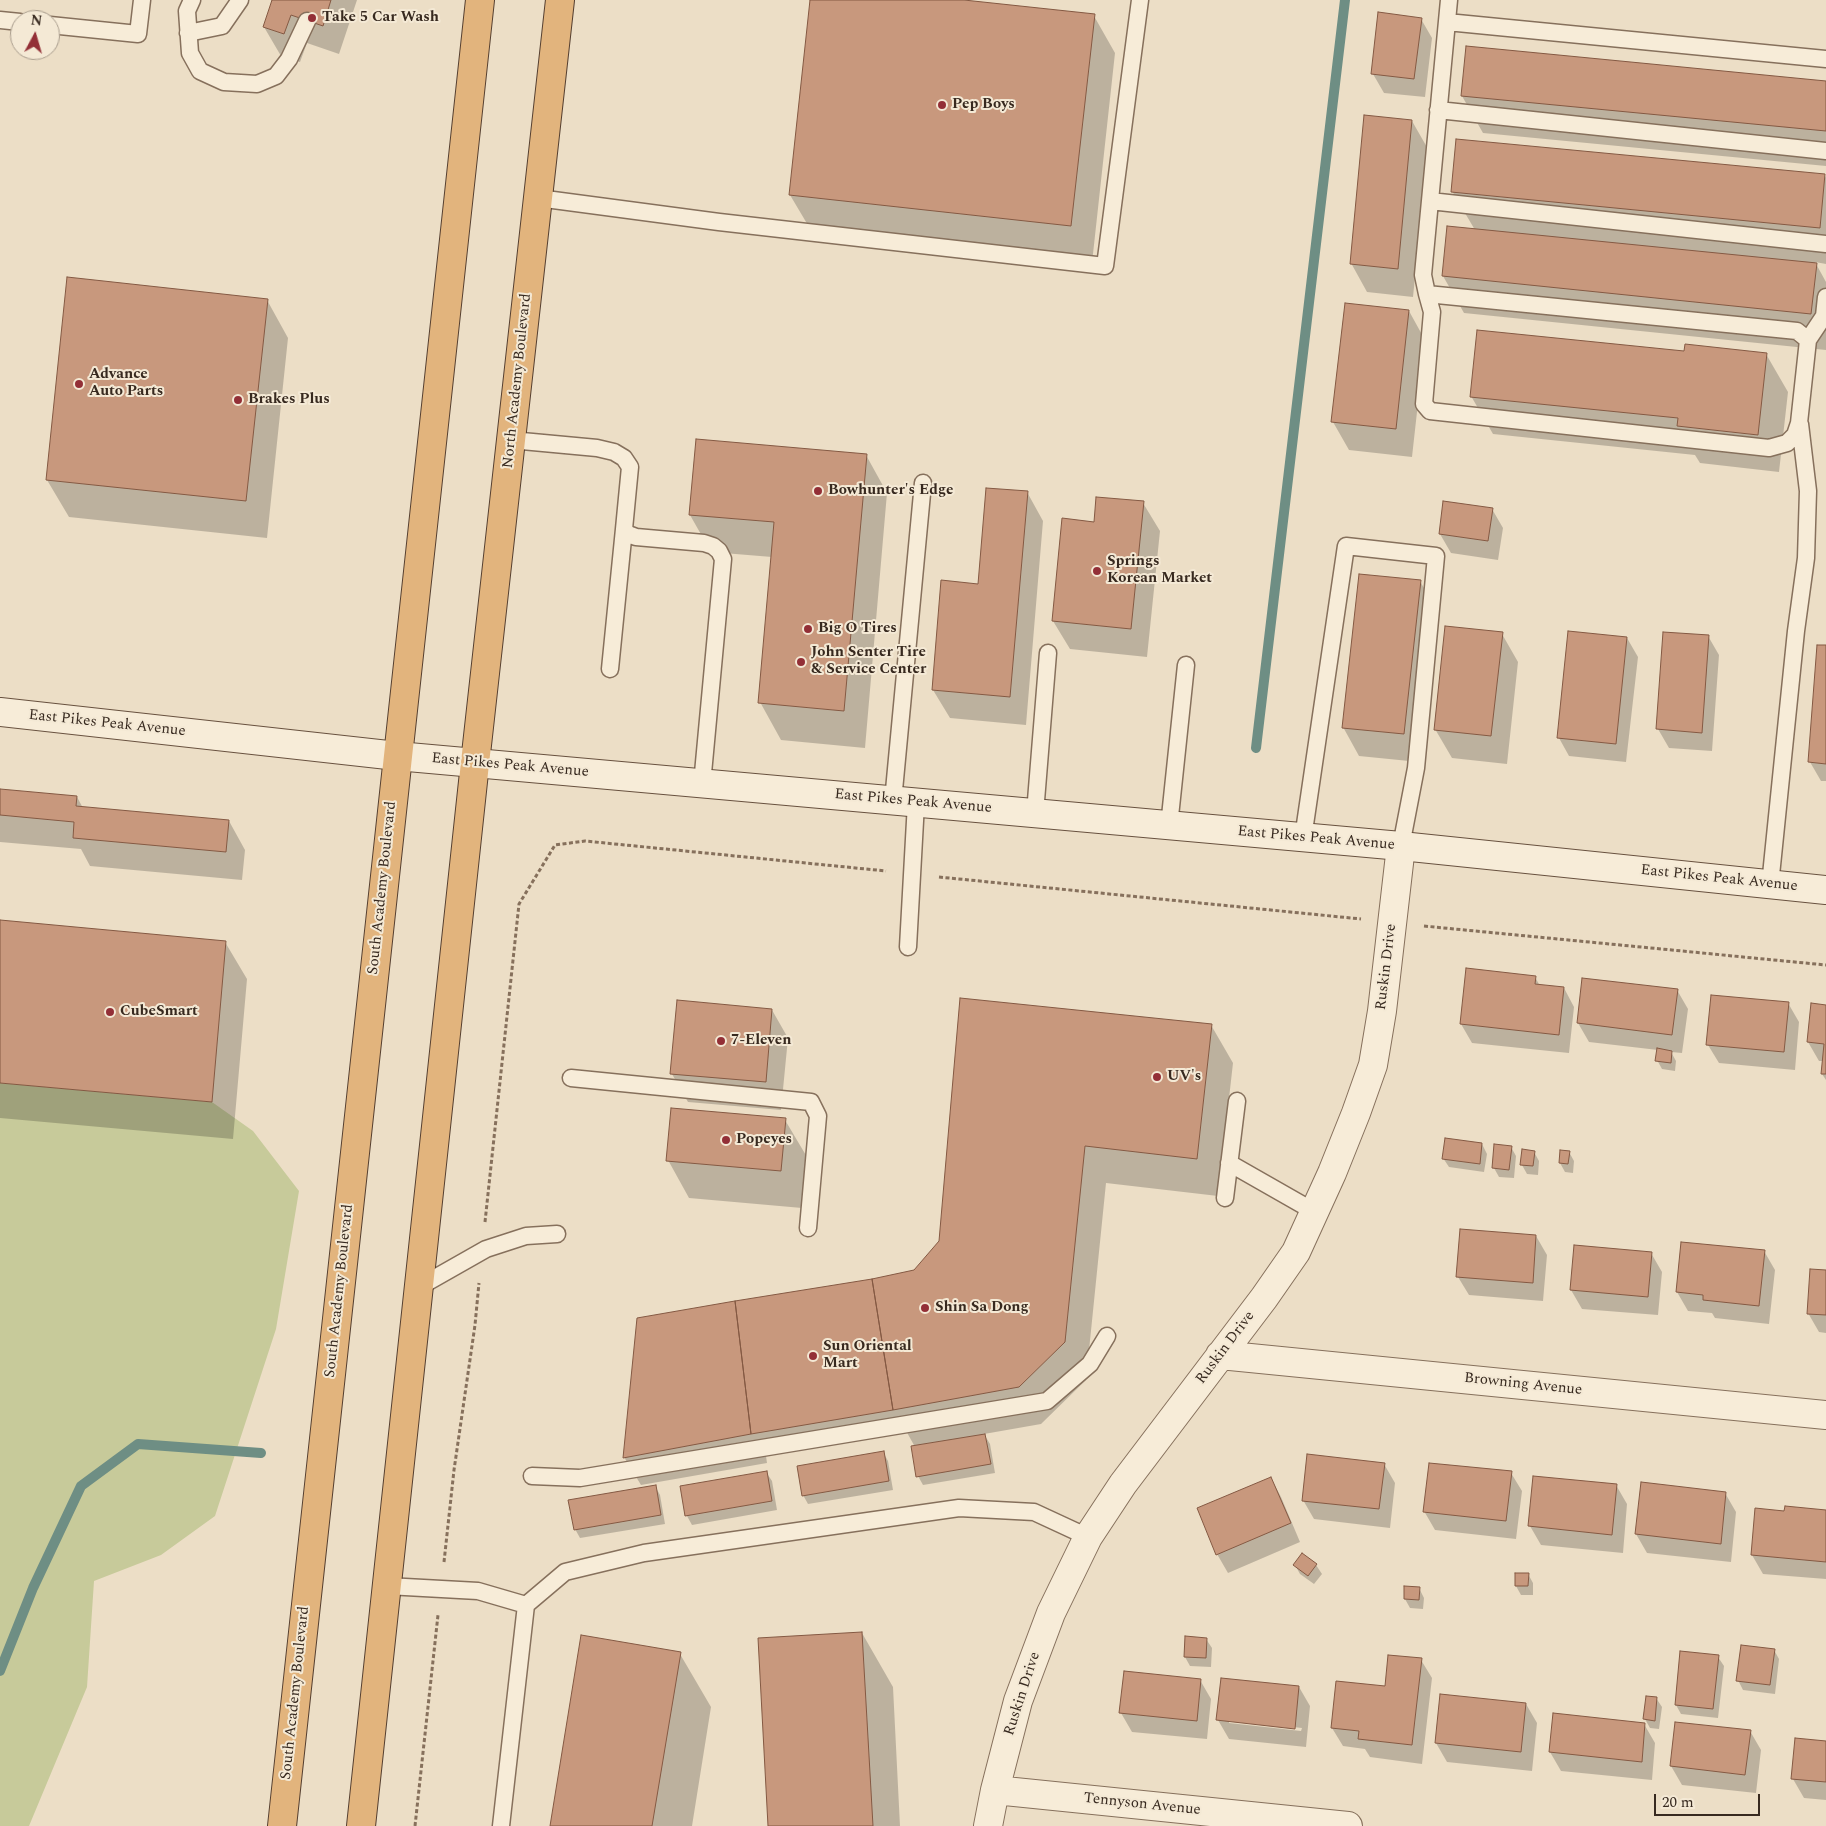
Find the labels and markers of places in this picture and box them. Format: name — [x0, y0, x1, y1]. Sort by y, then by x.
place label: Take 5 Car Wash — [322, 9, 439, 27]
marker: Take 5 Car Wash — [306, 12, 318, 24]
place label: Pep Boys — [952, 96, 1015, 114]
marker: Pep Boys — [936, 99, 948, 111]
place label: Advance Auto Parts — [89, 366, 163, 401]
marker: Advance Auto Parts — [73, 378, 85, 390]
place label: Brakes Plus — [248, 391, 330, 409]
marker: Brakes Plus — [232, 394, 244, 406]
place label: Bowhunter's Edge — [828, 482, 953, 500]
marker: Bowhunter's Edge — [812, 485, 824, 497]
place label: Springs Korean Market — [1107, 553, 1212, 588]
marker: Springs Korean Market — [1091, 565, 1103, 577]
place label: Big O Tires — [818, 620, 897, 638]
marker: Big O Tires — [802, 623, 814, 635]
place label: John Senter Tire & Service Center — [811, 644, 926, 679]
marker: John Senter Tire & Service Center — [795, 656, 807, 668]
place label: CubeSmart — [120, 1003, 198, 1021]
marker: CubeSmart — [104, 1006, 116, 1018]
place label: 7-Eleven — [731, 1032, 791, 1050]
marker: 7-Eleven — [715, 1035, 727, 1047]
place label: UV's — [1167, 1068, 1201, 1086]
marker: UV's — [1151, 1071, 1163, 1083]
place label: Popeyes — [736, 1131, 792, 1149]
marker: Popeyes — [720, 1134, 732, 1146]
place label: Shin Sa Dong — [935, 1299, 1029, 1317]
marker: Shin Sa Dong — [919, 1302, 931, 1314]
place label: Sun Oriental Mart — [823, 1338, 912, 1373]
marker: Sun Oriental Mart — [807, 1350, 819, 1362]

